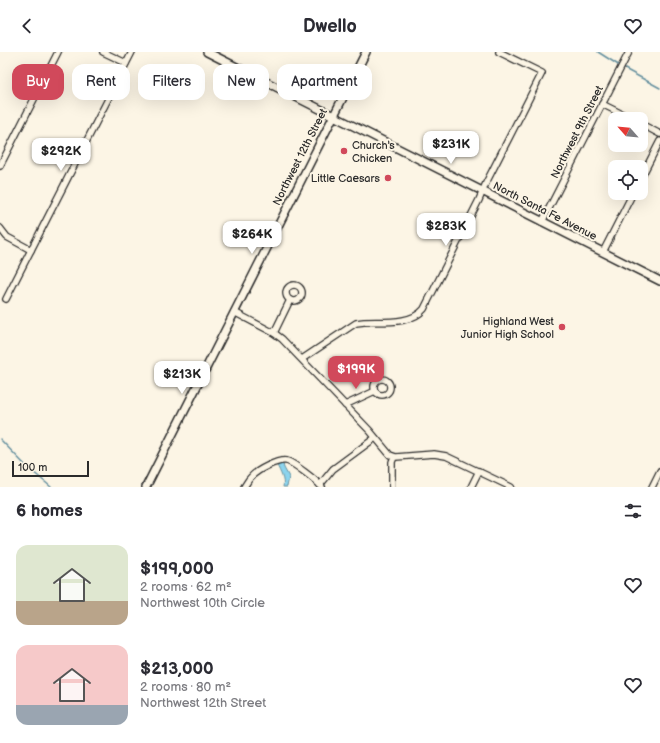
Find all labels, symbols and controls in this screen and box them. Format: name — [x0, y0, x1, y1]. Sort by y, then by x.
icon: back — [16, 15, 38, 37]
icon: heart — [622, 15, 644, 37]
text: Dwello — [303, 16, 357, 37]
chip: Buy — [12, 64, 64, 100]
chip: Rent — [72, 64, 130, 100]
chip: Filters — [138, 64, 205, 100]
chip: New — [213, 64, 269, 100]
chip: Apartment — [277, 64, 372, 100]
street label: Northwest 9th Street — [548, 83, 606, 181]
street label: Northwest 12th Street — [270, 106, 330, 208]
north arrow — [608, 112, 648, 152]
map controls — [608, 112, 648, 200]
pin: $231K — [423, 131, 479, 165]
text: $231K — [432, 136, 470, 152]
pin: $292K — [33, 138, 89, 172]
place label: Church's Chicken — [352, 139, 395, 165]
text: $292K — [41, 143, 81, 159]
marker: Church's Chicken — [339, 146, 349, 156]
button: locate — [608, 160, 648, 200]
place label: Little Caesars — [311, 172, 381, 185]
marker: Little Caesars — [383, 173, 393, 183]
street label: North Santa Fe Avenue — [491, 179, 600, 243]
pin: $283K — [418, 213, 474, 247]
text: $283K — [426, 218, 466, 234]
pin: $264K — [224, 221, 280, 255]
text: $264K — [232, 226, 272, 242]
place label: Highland West Junior High School — [461, 315, 555, 341]
marker: Highland West Junior High School — [557, 322, 567, 332]
pin: $199K — [328, 356, 384, 390]
pin: $213K — [154, 361, 210, 395]
text: $199K — [337, 361, 375, 377]
text: $213K — [163, 366, 201, 382]
scale bar — [12, 459, 89, 478]
text: 100 m — [18, 461, 47, 474]
icon: filters — [622, 500, 644, 522]
text: 6 homes — [16, 501, 83, 521]
text: $199,000 — [140, 559, 214, 579]
icon: home — [48, 561, 96, 609]
icon: heart — [622, 574, 644, 596]
text: 2 rooms · 62 m² — [140, 579, 232, 595]
text: Northwest 10th Circle — [140, 595, 265, 611]
text: $213,000 — [140, 659, 214, 679]
icon: home — [48, 661, 96, 709]
icon: heart — [622, 674, 644, 696]
text: 2 rooms · 80 m² — [140, 679, 231, 695]
text: Northwest 12th Street — [140, 695, 266, 711]

